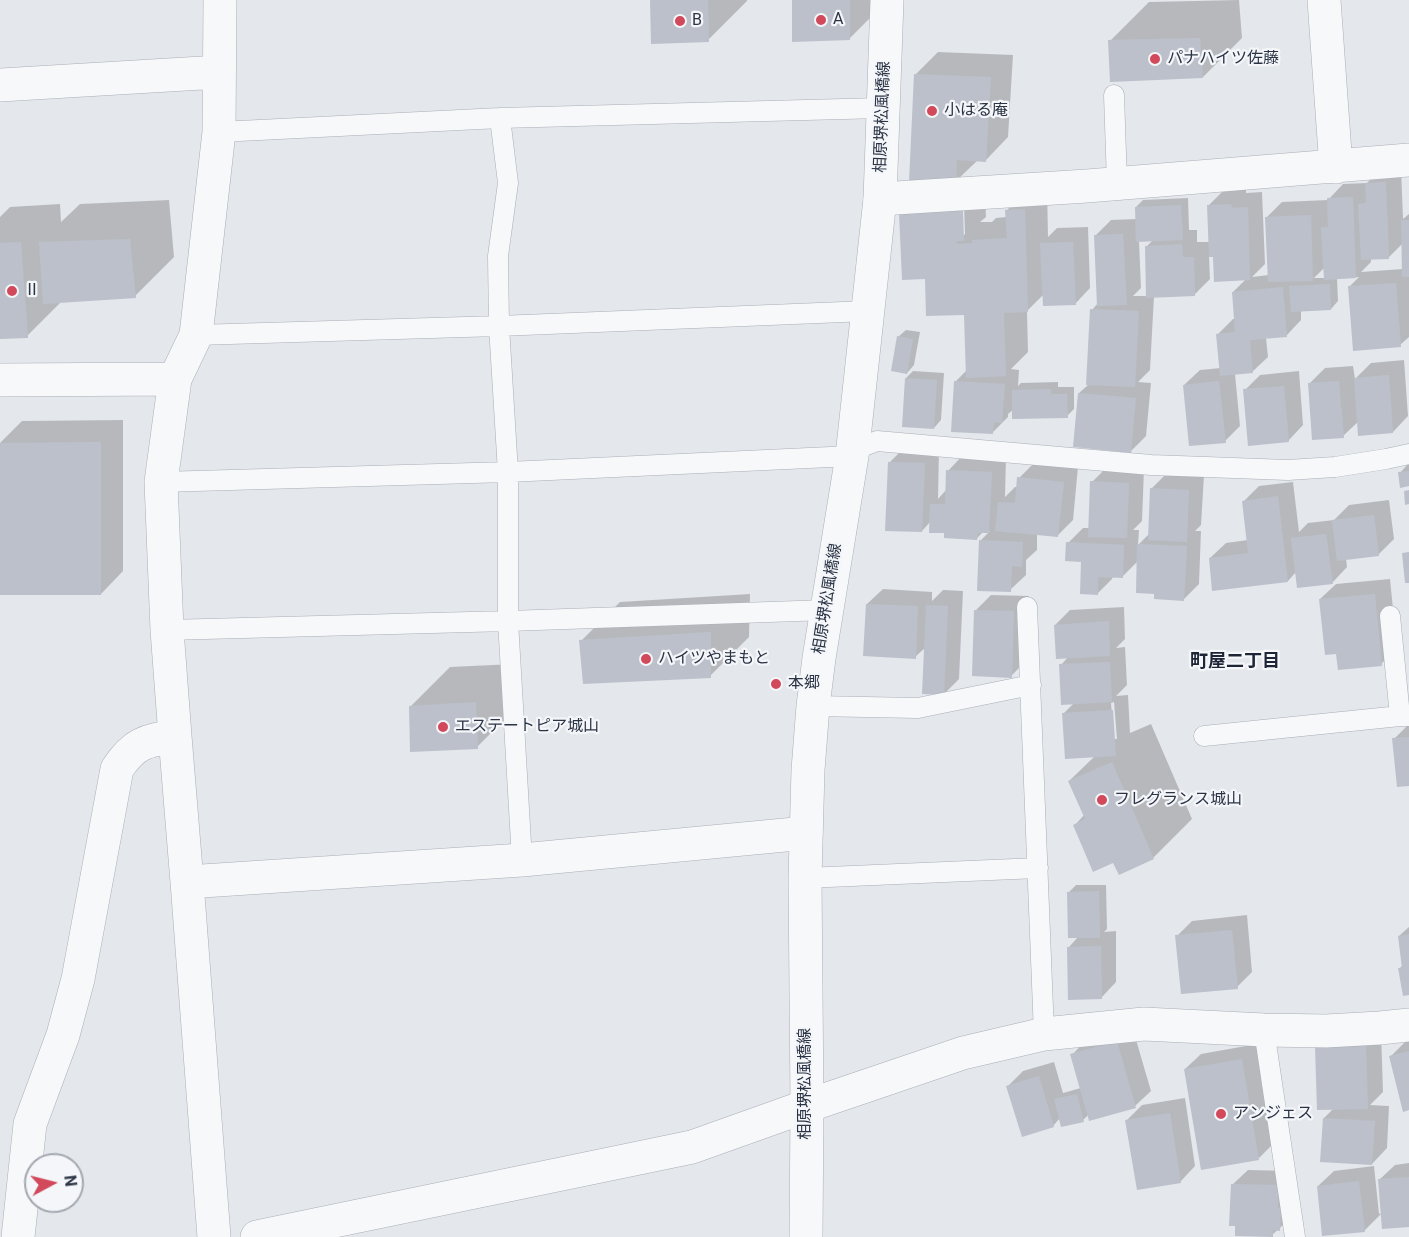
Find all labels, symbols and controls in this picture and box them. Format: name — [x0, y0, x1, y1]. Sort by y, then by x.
place label: A — [833, 10, 843, 30]
place label: B — [692, 11, 702, 31]
marker: A — [814, 13, 828, 27]
marker: B — [673, 14, 687, 28]
place label: パナハイツ佐藤 — [1167, 49, 1279, 69]
marker: パナハイツ佐藤 — [1148, 52, 1162, 66]
street label: 相原堺松風橋線 — [871, 61, 895, 173]
place label: 小はる庵 — [944, 101, 1008, 121]
marker: 小はる庵 — [925, 104, 939, 118]
place label: Ⅱ — [24, 281, 40, 301]
marker: Ⅱ — [5, 284, 19, 298]
street label: 相原堺松風橋線 — [810, 542, 846, 656]
place label: ハイツやまもと — [658, 649, 770, 669]
district label: 町屋二丁目 — [1190, 651, 1280, 673]
marker: ハイツやまもと — [639, 652, 653, 666]
place label: 本郷 — [788, 674, 820, 694]
marker: 本郷 — [769, 677, 783, 691]
place label: エステートピア城山 — [455, 717, 599, 737]
marker: エステートピア城山 — [436, 720, 450, 734]
place label: フレグランス城山 — [1114, 790, 1242, 810]
marker: フレグランス城山 — [1095, 793, 1109, 807]
street label: 相原堺松風橋線 — [796, 1028, 816, 1140]
place label: アンジェス — [1233, 1104, 1313, 1124]
marker: アンジェス — [1214, 1107, 1228, 1121]
north arrow — [24, 1153, 84, 1213]
text: N — [60, 1174, 80, 1188]

